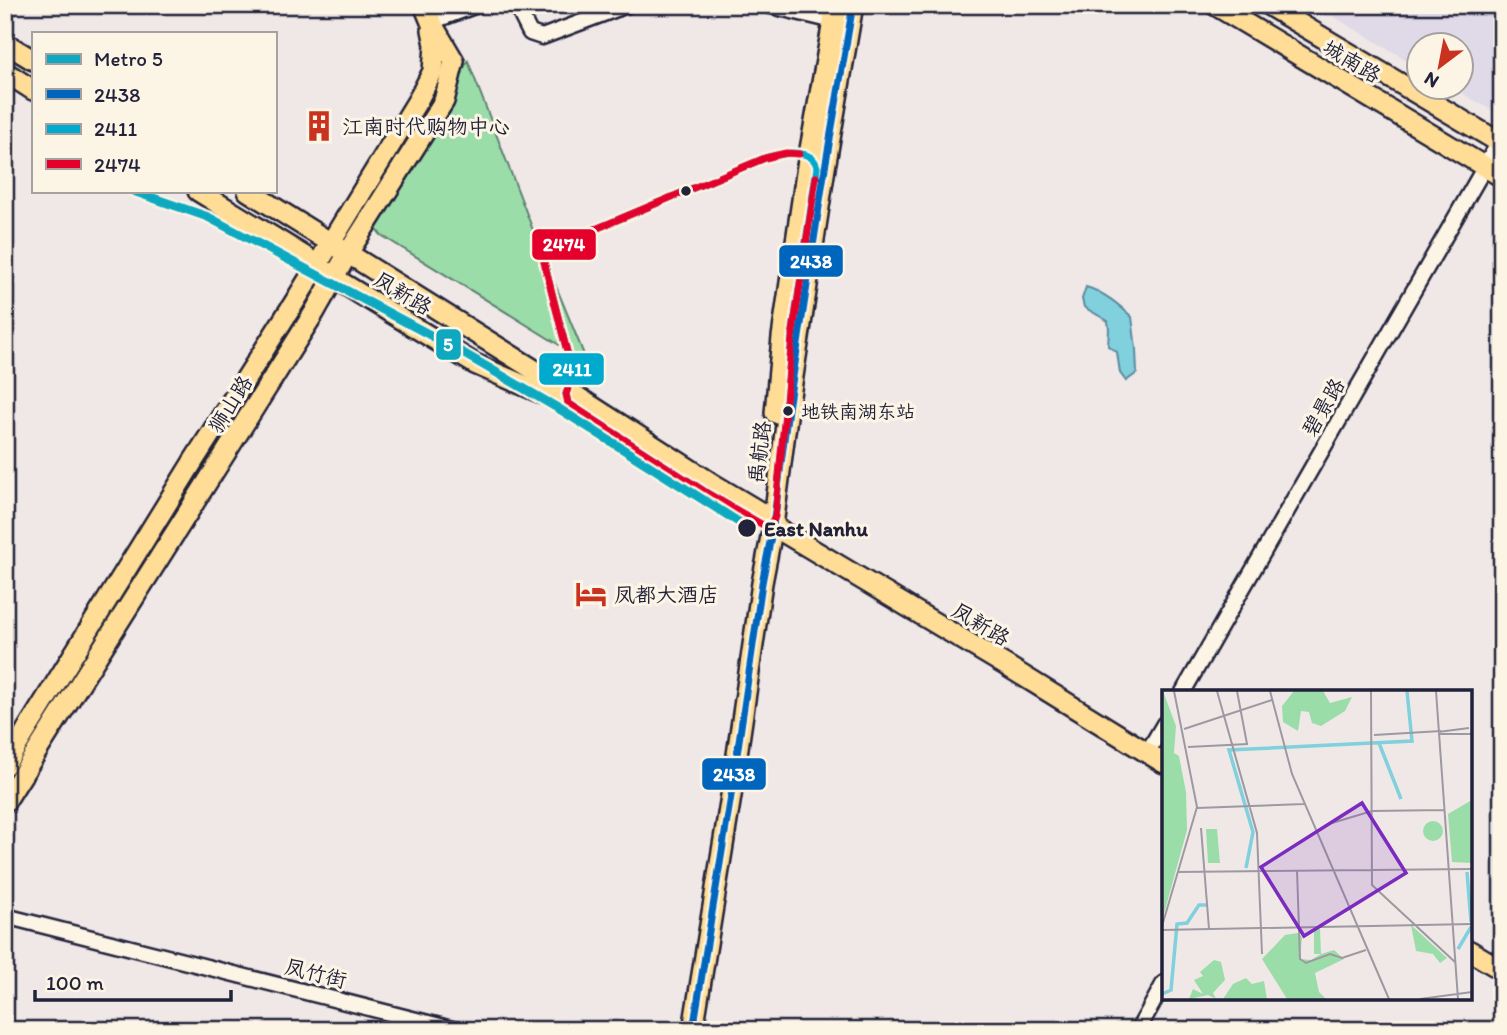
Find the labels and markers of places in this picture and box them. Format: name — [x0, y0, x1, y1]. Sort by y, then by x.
building icon: 江南时代购物中心 — [302, 109, 336, 143]
place label: 江南时代购物中心 — [342, 114, 510, 139]
unlabelled marker — [679, 184, 693, 198]
place label: 地铁南湖东站 — [801, 400, 915, 423]
marker: 地铁南湖东站 — [781, 404, 795, 418]
place label: East Nanhu — [764, 516, 868, 541]
marker: East Nanhu — [736, 517, 758, 539]
hotel icon: 凤都大酒店 — [574, 577, 608, 611]
place label: 凤都大酒店 — [614, 582, 719, 607]

